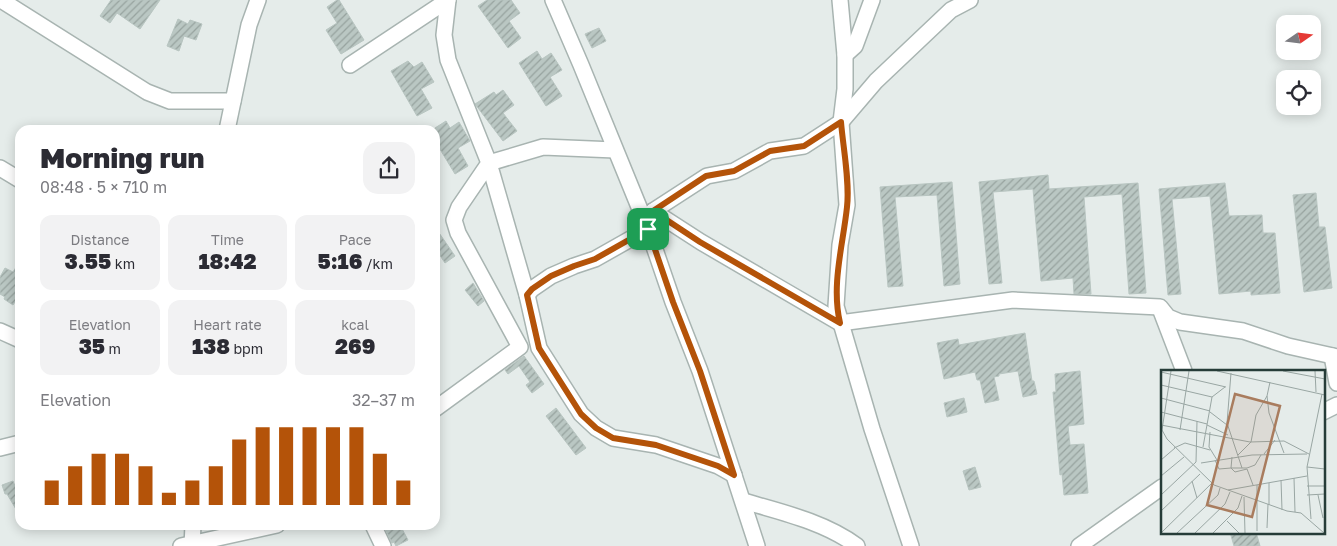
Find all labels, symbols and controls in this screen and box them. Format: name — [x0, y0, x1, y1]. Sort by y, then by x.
north arrow — [1276, 15, 1321, 60]
map controls — [1276, 15, 1321, 115]
button: locate — [1276, 70, 1321, 115]
text: Morning run — [40, 141, 204, 174]
button: share — [363, 142, 415, 194]
text: 08:48 · 5 × 710 m — [40, 177, 167, 197]
pin — [627, 208, 669, 250]
icon: arrive — [634, 215, 662, 243]
text: Distance — [70, 231, 129, 248]
text: Time — [211, 231, 244, 248]
text: Pace — [339, 231, 372, 248]
text: 3.55 — [65, 248, 111, 274]
text: 18:42 — [198, 248, 257, 274]
text: 5:16 — [317, 248, 362, 274]
text: km — [111, 255, 135, 272]
text: /km — [362, 255, 393, 272]
text: Elevation — [69, 316, 131, 333]
text: Heart rate — [193, 316, 262, 333]
text: kcal — [341, 316, 369, 333]
text: 35 — [79, 333, 105, 359]
text: 138 — [192, 333, 230, 359]
text: 269 — [335, 333, 375, 359]
text: m — [105, 340, 121, 357]
text: bpm — [230, 340, 263, 357]
inset map — [1161, 370, 1324, 534]
text: Elevation — [40, 390, 111, 410]
text: 32–37 m — [352, 390, 415, 410]

